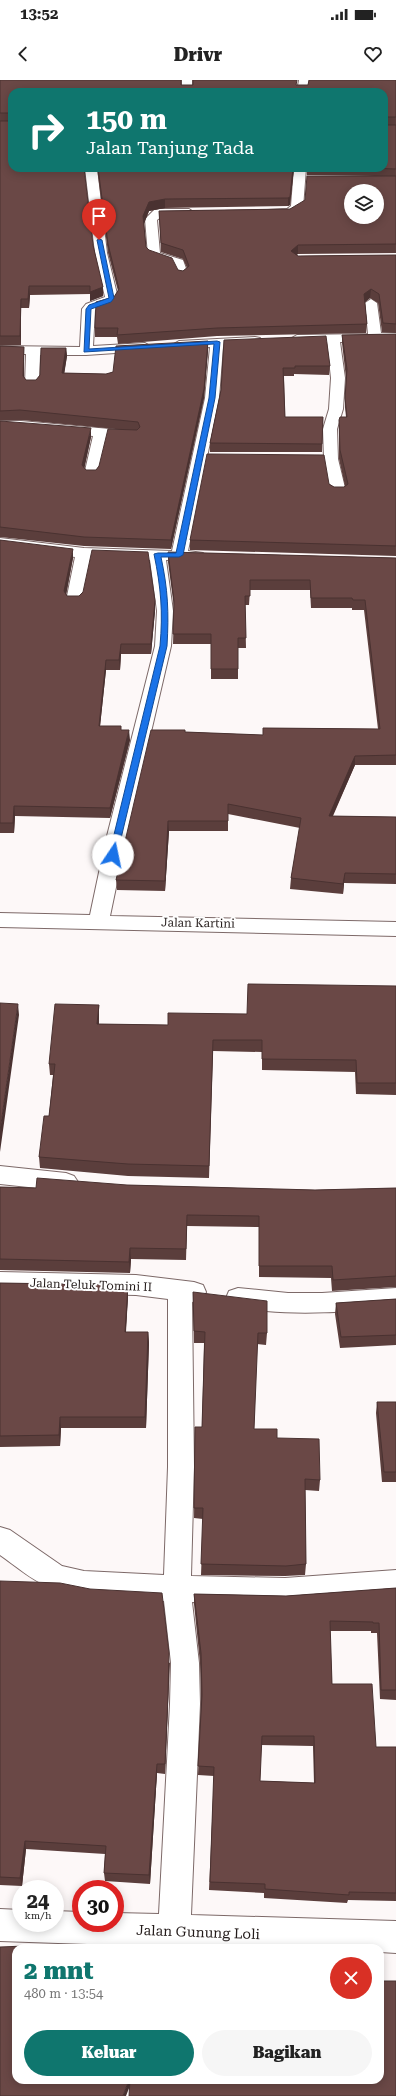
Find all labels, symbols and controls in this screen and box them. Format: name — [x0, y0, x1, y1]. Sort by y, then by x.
text: 13:52 — [20, 5, 58, 23]
icon: back — [12, 43, 34, 65]
icon: heart — [362, 43, 384, 65]
text: Drivr — [174, 44, 222, 65]
text: 150 m — [86, 103, 167, 136]
icon: right — [20, 104, 72, 156]
text: Jalan Tanjung Tada — [86, 137, 254, 158]
map controls — [344, 184, 384, 224]
button: layers — [344, 184, 384, 224]
pin — [82, 199, 116, 240]
icon: arrive — [88, 205, 110, 227]
position arrow — [92, 834, 134, 876]
street label: Jalan Kartini — [161, 915, 235, 931]
street label: Jalan Teluk Tomini II — [30, 1276, 152, 1294]
speed limit sign: 30 — [72, 1880, 124, 1932]
text: 24 — [27, 1889, 49, 1913]
text: km/h — [25, 1910, 51, 1921]
street label: Jalan Gunung Loli — [136, 1922, 261, 1942]
text: 2 mnt — [24, 1957, 93, 1985]
button: close — [330, 1957, 372, 1999]
text: 480 m · 13:54 — [24, 1986, 103, 2001]
button: Keluar — [24, 2030, 194, 2076]
button: Bagikan — [202, 2030, 372, 2076]

